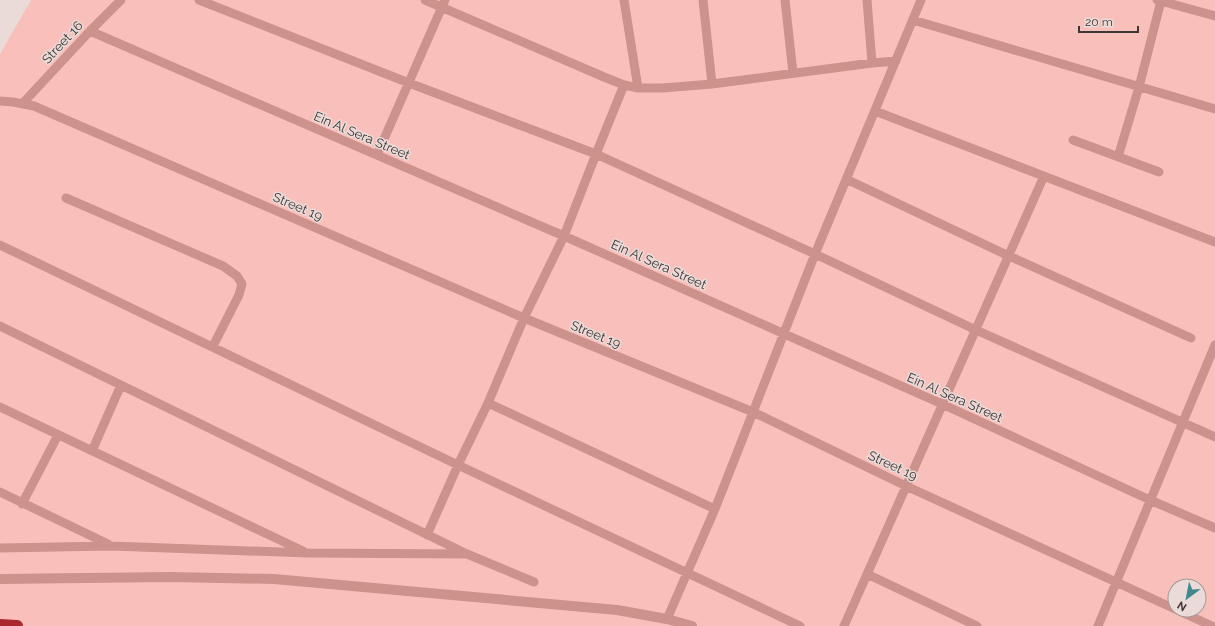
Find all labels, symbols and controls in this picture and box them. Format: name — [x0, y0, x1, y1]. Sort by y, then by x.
scale bar — [1079, 8, 1138, 34]
text: 20 m — [1085, 15, 1113, 29]
street label: Street 16 — [39, 18, 86, 67]
street label: Ein Al Sera Street — [311, 108, 413, 163]
street label: Street 19 — [271, 189, 325, 224]
street label: Ein Al Sera Street — [609, 237, 709, 293]
street label: Street 19 — [569, 318, 623, 351]
street label: Ein Al Sera Street — [905, 370, 1005, 426]
street label: Street 19 — [866, 448, 920, 484]
north arrow — [1167, 578, 1207, 618]
text: N — [1175, 598, 1189, 614]

